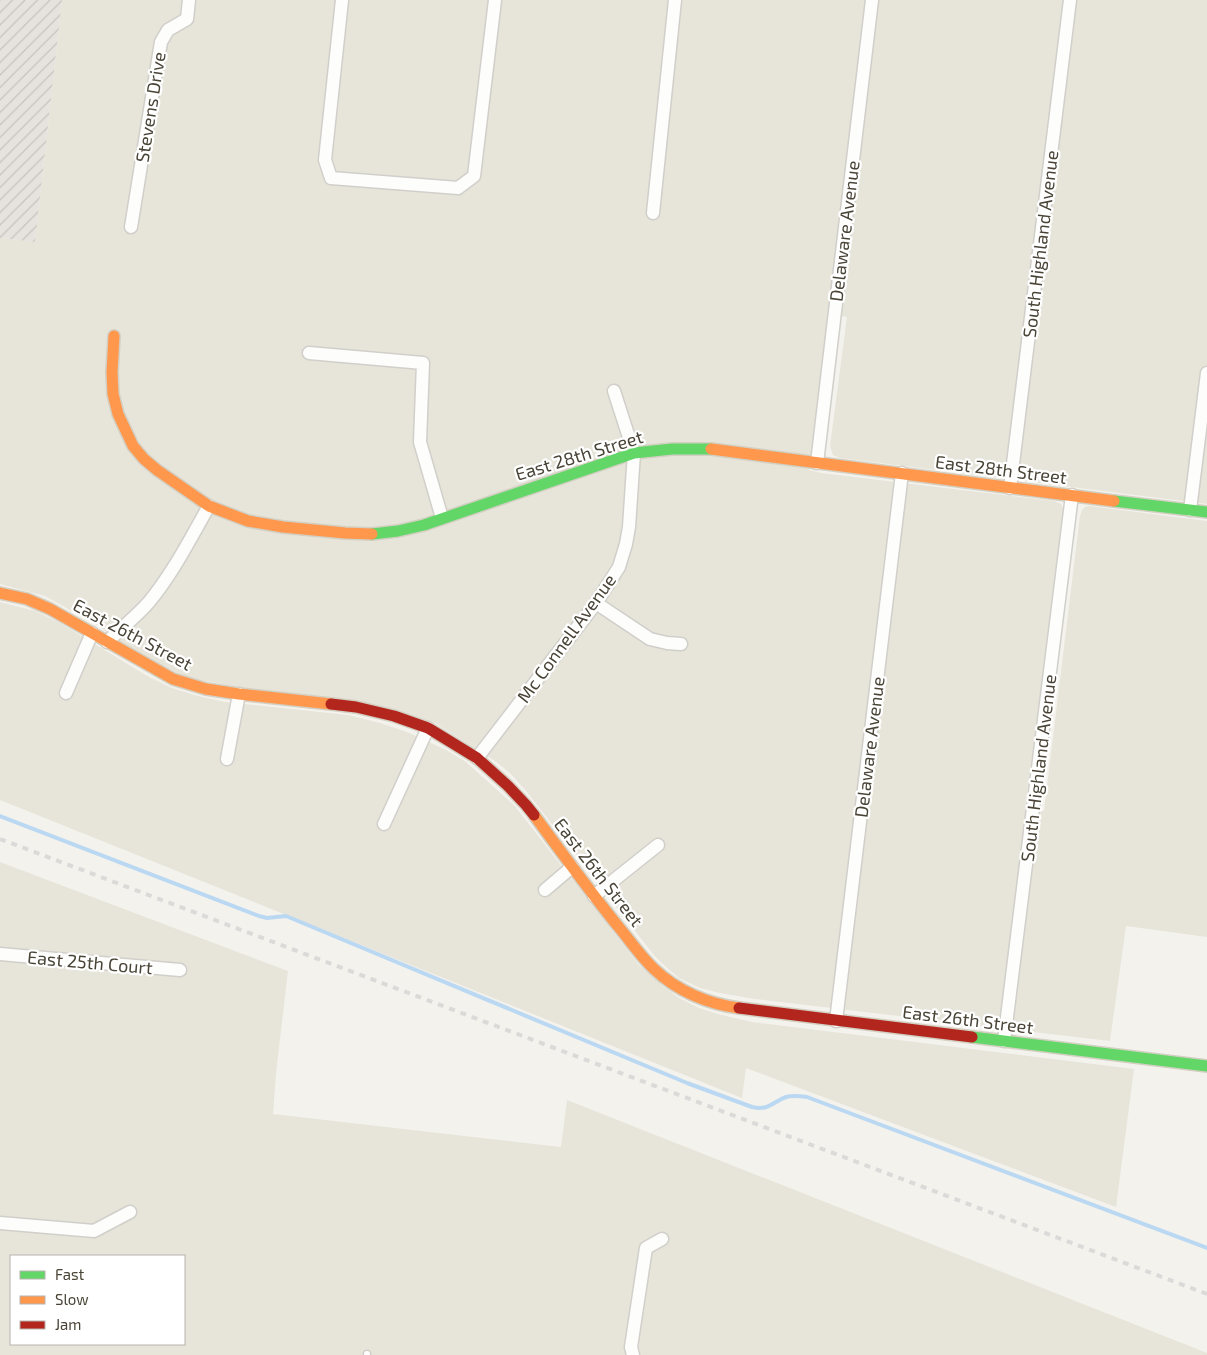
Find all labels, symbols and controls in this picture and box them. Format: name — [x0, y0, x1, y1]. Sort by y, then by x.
street label: Stevens Drive — [130, 50, 170, 164]
street label: South Highland Avenue — [1018, 149, 1062, 339]
street label: Delaware Avenue — [824, 159, 864, 303]
street label: East 28th Street — [512, 425, 646, 485]
street label: East 28th Street — [934, 450, 1068, 488]
street label: Mc Connell Avenue — [512, 569, 620, 707]
street label: East 26th Street — [70, 593, 196, 675]
street label: South Highland Avenue — [1016, 673, 1060, 863]
street label: Delaware Avenue — [849, 675, 889, 819]
street label: East 26th Street — [550, 813, 648, 931]
street label: East 25th Court — [26, 946, 154, 978]
street label: East 26th Street — [901, 1000, 1035, 1038]
legend — [10, 1255, 185, 1345]
text: Fast — [55, 1265, 85, 1283]
text: Slow — [55, 1290, 89, 1308]
text: Jam — [55, 1315, 81, 1333]

